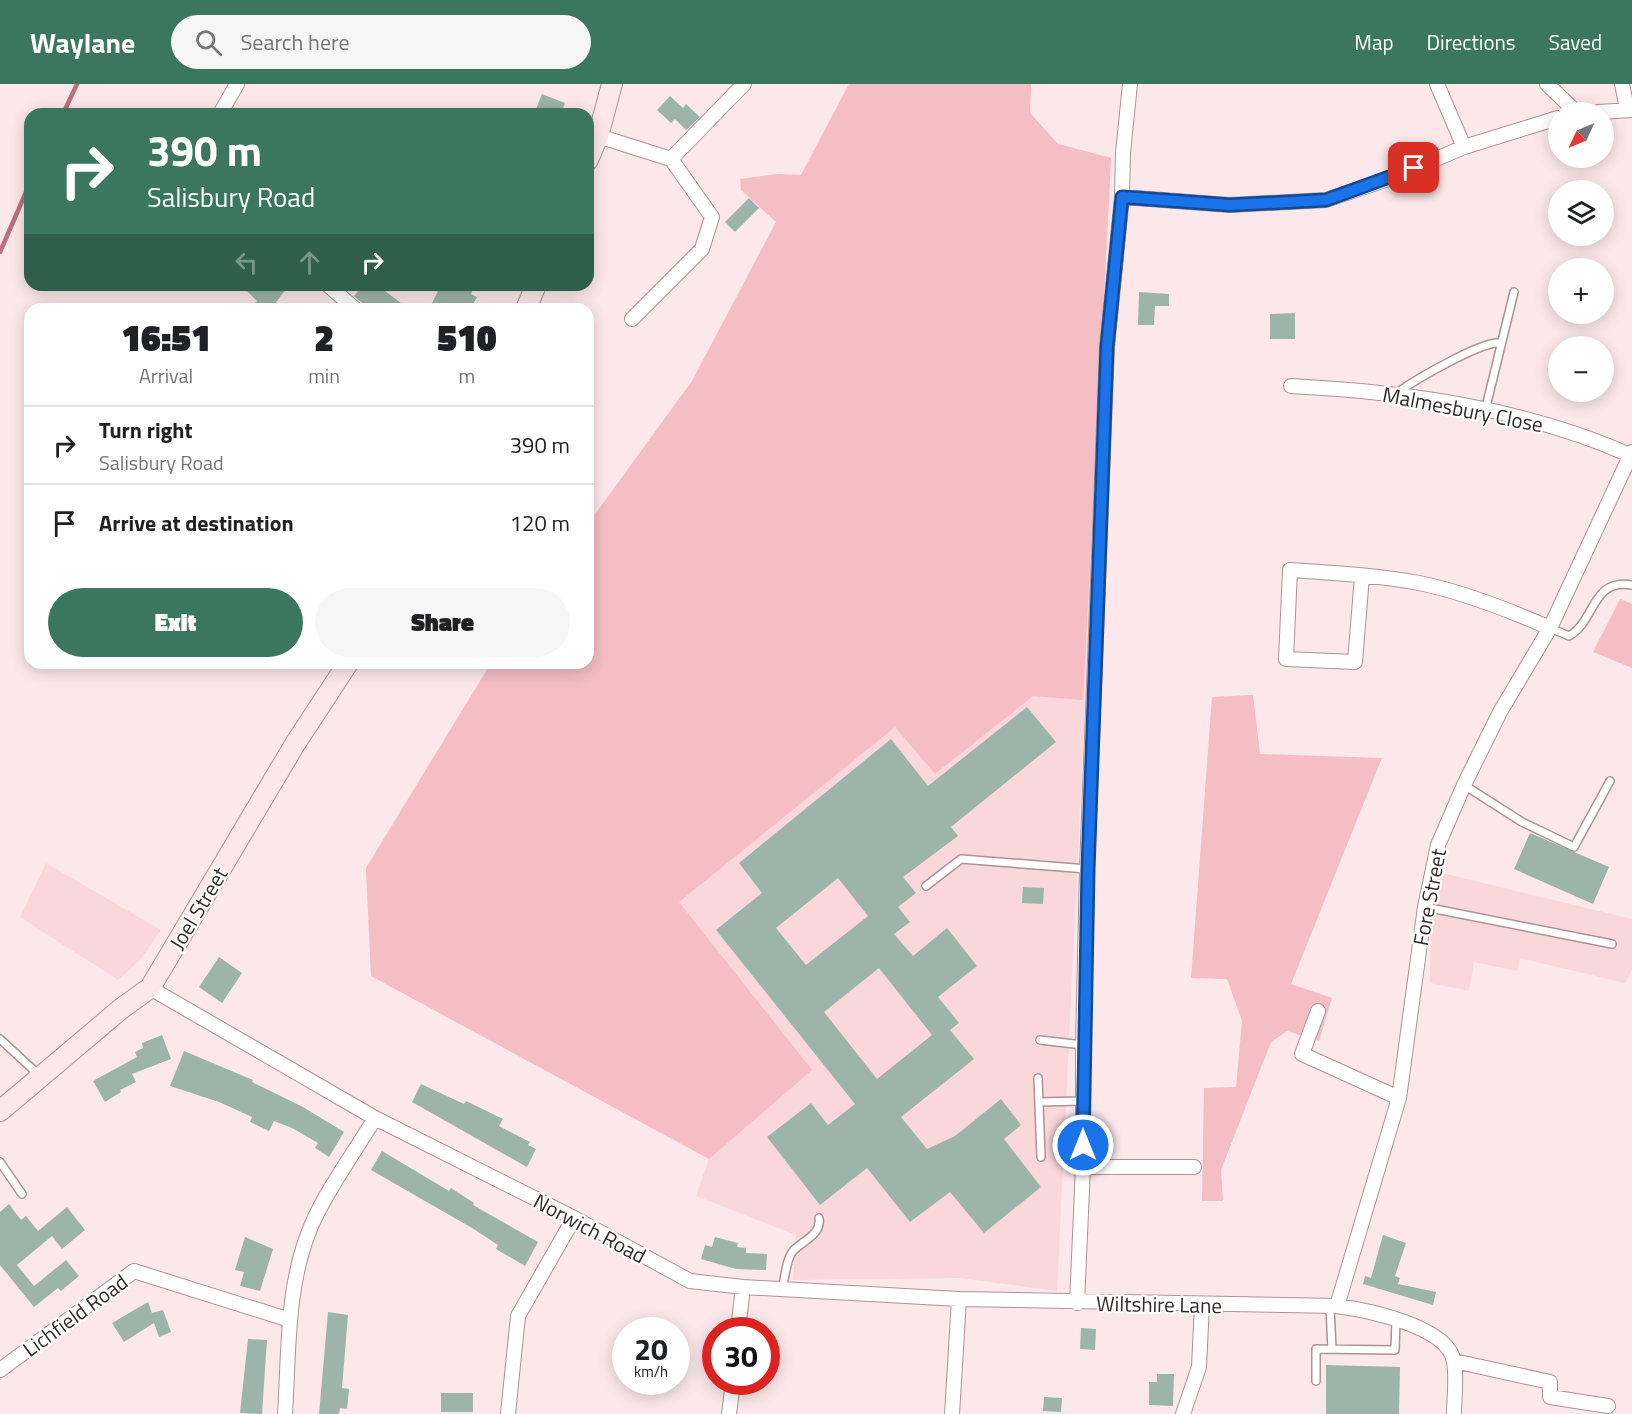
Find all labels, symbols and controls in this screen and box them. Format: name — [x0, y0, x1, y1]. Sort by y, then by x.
search box — [171, 15, 591, 69]
text: Waylane — [30, 21, 135, 64]
text: Search here — [240, 25, 350, 59]
icon: search — [192, 26, 225, 59]
text: Map — [1354, 26, 1394, 58]
text: Directions — [1427, 26, 1516, 58]
text: Saved — [1549, 26, 1602, 58]
north arrow — [1548, 102, 1614, 168]
map controls — [1548, 102, 1614, 402]
text: 390 m — [147, 118, 262, 182]
icon: right — [48, 132, 126, 210]
pin — [1388, 142, 1439, 193]
icon: arrive — [1397, 151, 1430, 184]
text: Salisbury Road — [147, 176, 315, 217]
button: layers — [1548, 180, 1614, 246]
icon: left — [230, 246, 263, 279]
icon: ahead — [293, 246, 326, 279]
icon: right — [356, 246, 389, 279]
button: + — [1548, 258, 1614, 324]
text: 16:51 — [121, 310, 211, 365]
text: 2 — [314, 310, 334, 365]
text: 510 — [437, 310, 497, 365]
button: − — [1548, 336, 1614, 402]
text: Arrival — [139, 360, 193, 391]
text: min — [308, 360, 340, 391]
text: m — [459, 360, 475, 391]
street label: Malmesbury Close — [1380, 378, 1546, 440]
text: Turn right — [99, 413, 193, 447]
text: 390 m — [510, 428, 570, 462]
icon: right — [48, 429, 81, 462]
text: Salisbury Road — [99, 447, 224, 478]
text: Arrive at destination — [99, 506, 294, 540]
text: 120 m — [510, 506, 570, 540]
icon: arrive — [48, 507, 81, 540]
button: Exit — [48, 588, 303, 657]
button: Share — [315, 588, 570, 657]
street label: Fore Street — [1404, 845, 1454, 948]
street label: Joel Street — [161, 860, 236, 955]
position arrow — [1051, 1113, 1115, 1177]
street label: Norwich Road — [528, 1185, 652, 1271]
street label: Lichfield Road — [16, 1266, 134, 1364]
street label: Wiltshire Lane — [1096, 1287, 1222, 1321]
speed limit sign: 30 — [702, 1317, 780, 1395]
text: 20 — [634, 1326, 668, 1372]
text: km/h — [634, 1360, 668, 1383]

